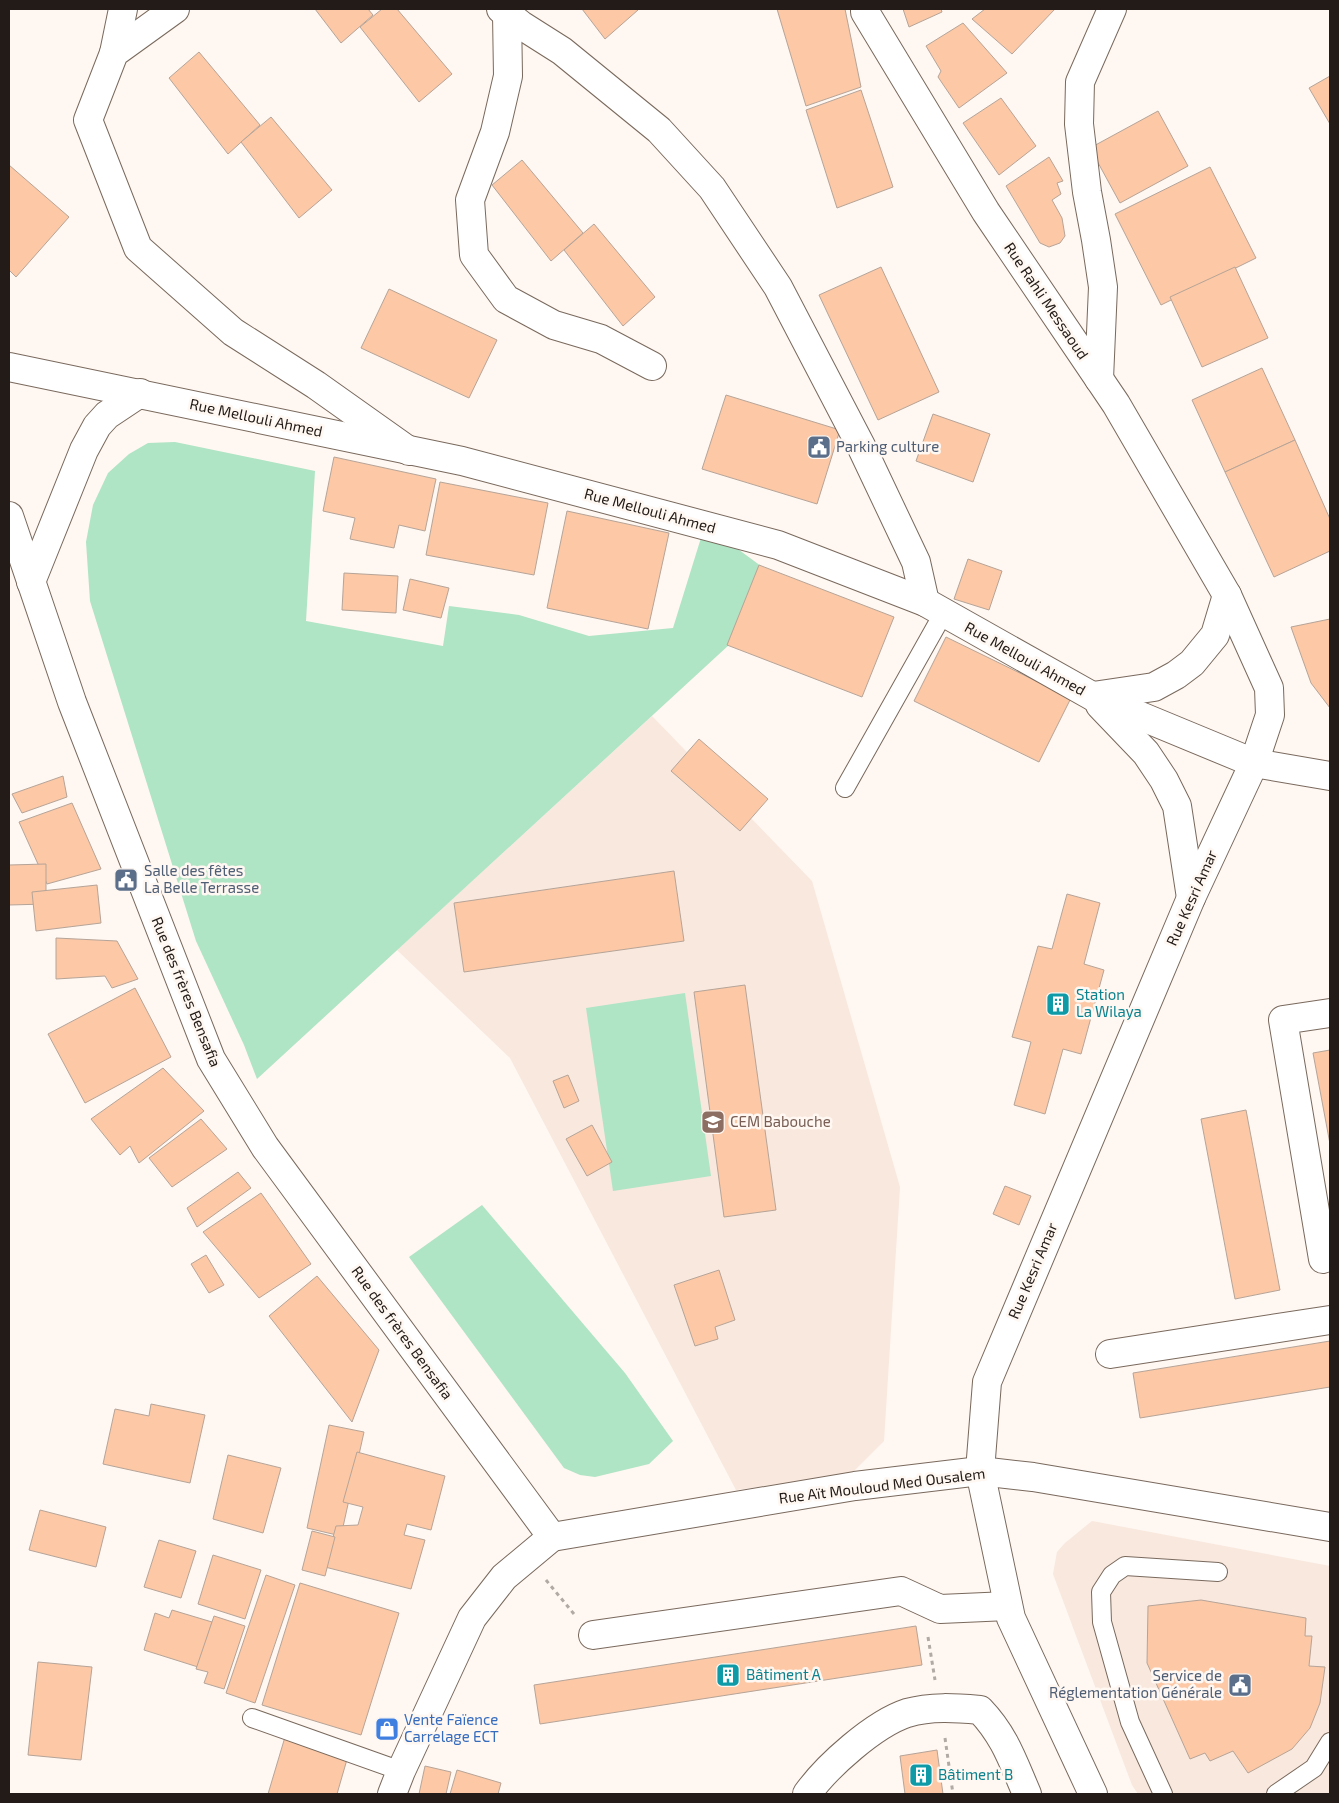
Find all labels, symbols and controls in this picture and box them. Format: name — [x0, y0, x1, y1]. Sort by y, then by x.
street label: Rue Rahli Messaoud — [1001, 238, 1093, 362]
street label: Rue Mellouli Ahmed — [188, 394, 324, 440]
public building icon: Parking culture — [806, 434, 832, 460]
place label: Parking culture — [836, 437, 939, 455]
street label: Rue Mellouli Ahmed — [583, 484, 718, 536]
street label: Rue Mellouli Ahmed — [962, 617, 1089, 699]
street label: Rue Kesri Amar — [1162, 847, 1220, 948]
place label: Salle des fêtes La Belle Terrasse — [144, 861, 259, 896]
public building icon: Salle des fêtes La Belle Terrasse — [113, 867, 139, 893]
street label: Rue des frères Bensafia — [149, 914, 225, 1069]
place label: Station La Wilaya — [1076, 985, 1142, 1020]
building icon: Station La Wilaya — [1045, 991, 1071, 1017]
school or university icon: CEM Babouche — [700, 1109, 726, 1135]
place label: CEM Babouche — [730, 1112, 831, 1130]
street label: Rue Kesri Amar — [1004, 1220, 1060, 1322]
street label: Rue des frères Bensafia — [348, 1262, 457, 1403]
street label: Rue Aït Mouloud Med Ousalem — [778, 1463, 986, 1507]
building icon: Bâtiment A — [715, 1662, 741, 1688]
place label: Bâtiment A — [746, 1665, 822, 1683]
place label: Service de Réglementation Générale — [1049, 1666, 1222, 1701]
public building icon: Service de Réglementation Générale — [1227, 1672, 1253, 1698]
place label: Vente Faïence Carrelage ECT — [404, 1710, 499, 1745]
shop icon: Vente Faïence Carrelage ECT — [374, 1716, 400, 1742]
building icon: Bâtiment B — [908, 1762, 934, 1788]
place label: Bâtiment B — [938, 1765, 1013, 1783]

